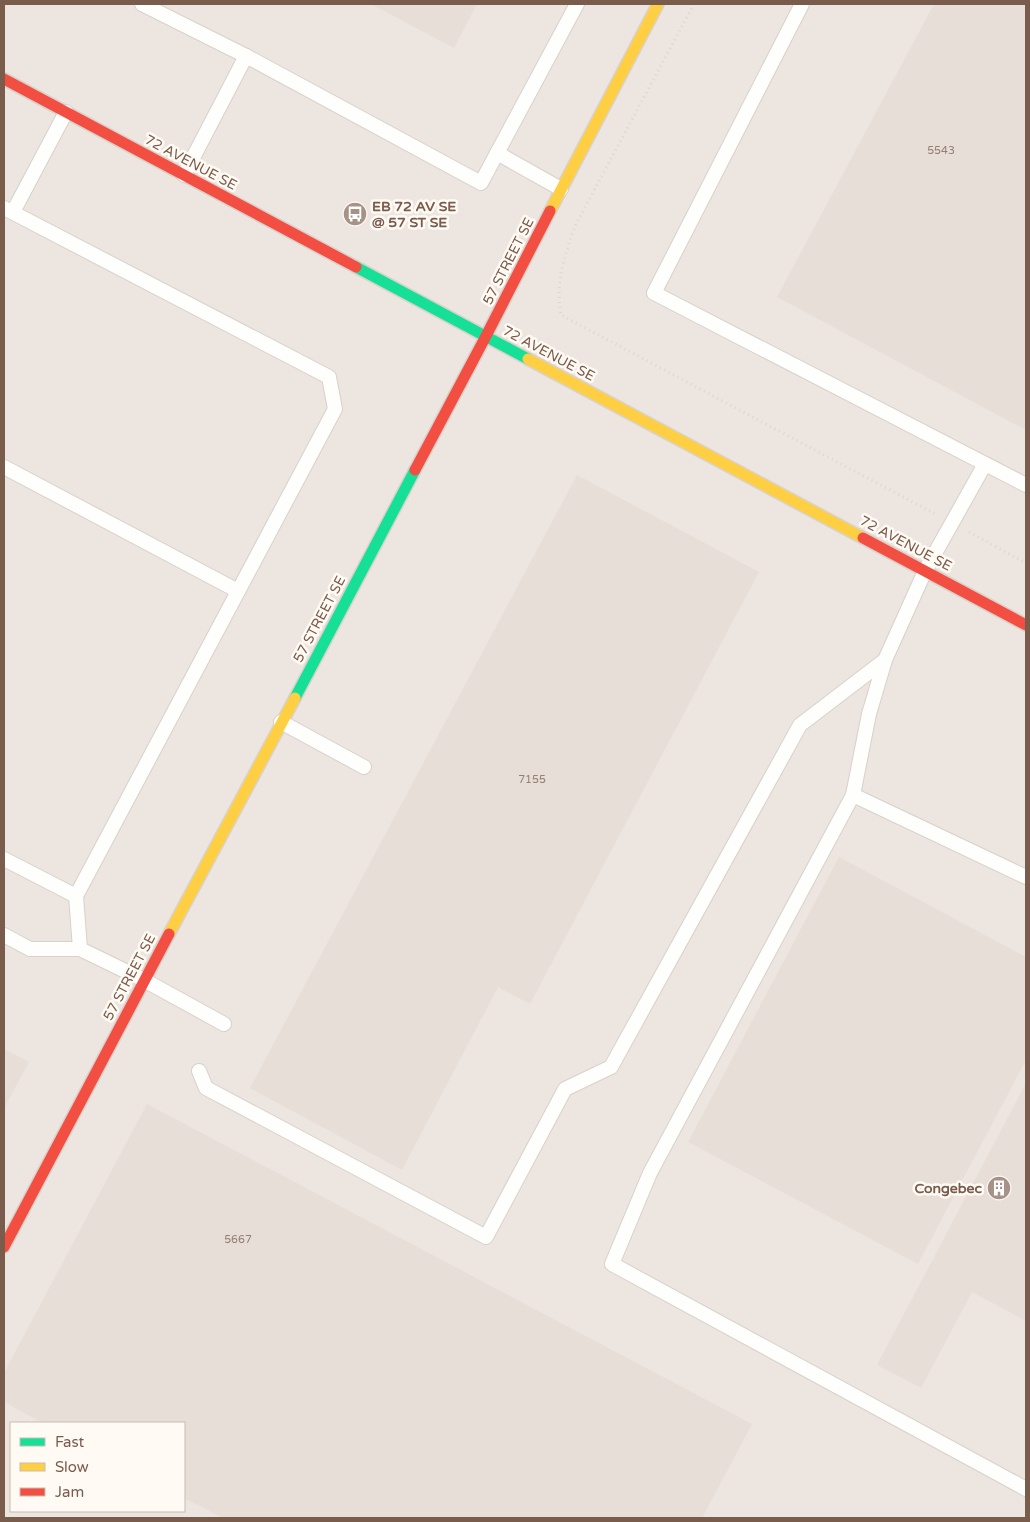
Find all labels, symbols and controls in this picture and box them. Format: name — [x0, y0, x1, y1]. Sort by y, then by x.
street label: 72 AVENUE SE — [142, 131, 240, 194]
house number: 5543 — [927, 144, 955, 157]
place label: EB 72 AV SE @ 57 ST SE — [372, 198, 456, 231]
bus stop icon: EB 72 AV SE @ 57 ST SE — [342, 201, 368, 227]
street label: 57 STREET SE — [479, 215, 538, 308]
street label: 72 AVENUE SE — [500, 322, 598, 385]
street label: 72 AVENUE SE — [857, 512, 955, 575]
street label: 57 STREET SE — [290, 573, 349, 665]
house number: 7155 — [518, 773, 546, 786]
street label: 57 STREET SE — [100, 931, 159, 1023]
building icon: Congebec — [986, 1175, 1012, 1201]
place label: Congebec — [914, 1180, 983, 1197]
house number: 5667 — [224, 1233, 252, 1246]
legend — [10, 1422, 185, 1512]
text: Fast — [55, 1433, 85, 1451]
text: Slow — [55, 1458, 89, 1476]
text: Jam — [55, 1483, 84, 1501]

